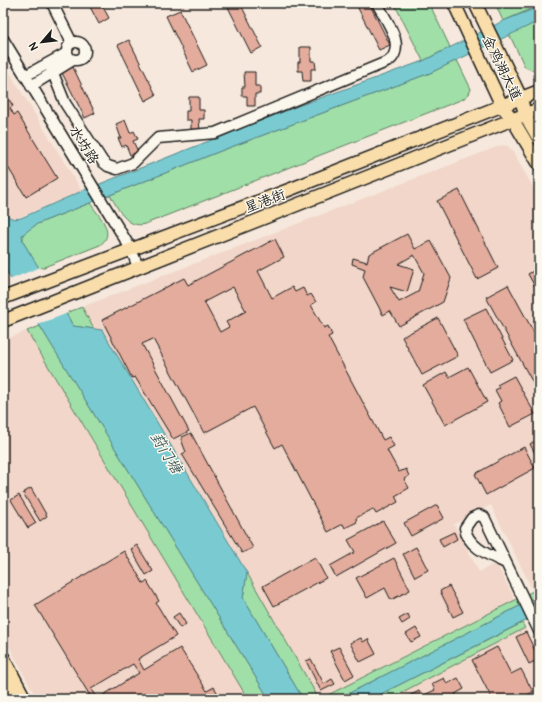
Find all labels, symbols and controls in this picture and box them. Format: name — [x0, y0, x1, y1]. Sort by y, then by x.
north arrow — [22, 22, 62, 62]
street label: 金鸡湖大道 — [479, 33, 525, 103]
text: N — [26, 40, 41, 53]
street label: 水坊路 — [66, 123, 102, 167]
street label: 星港街 — [242, 186, 288, 216]
water label: 葑门塘 — [146, 429, 187, 479]

